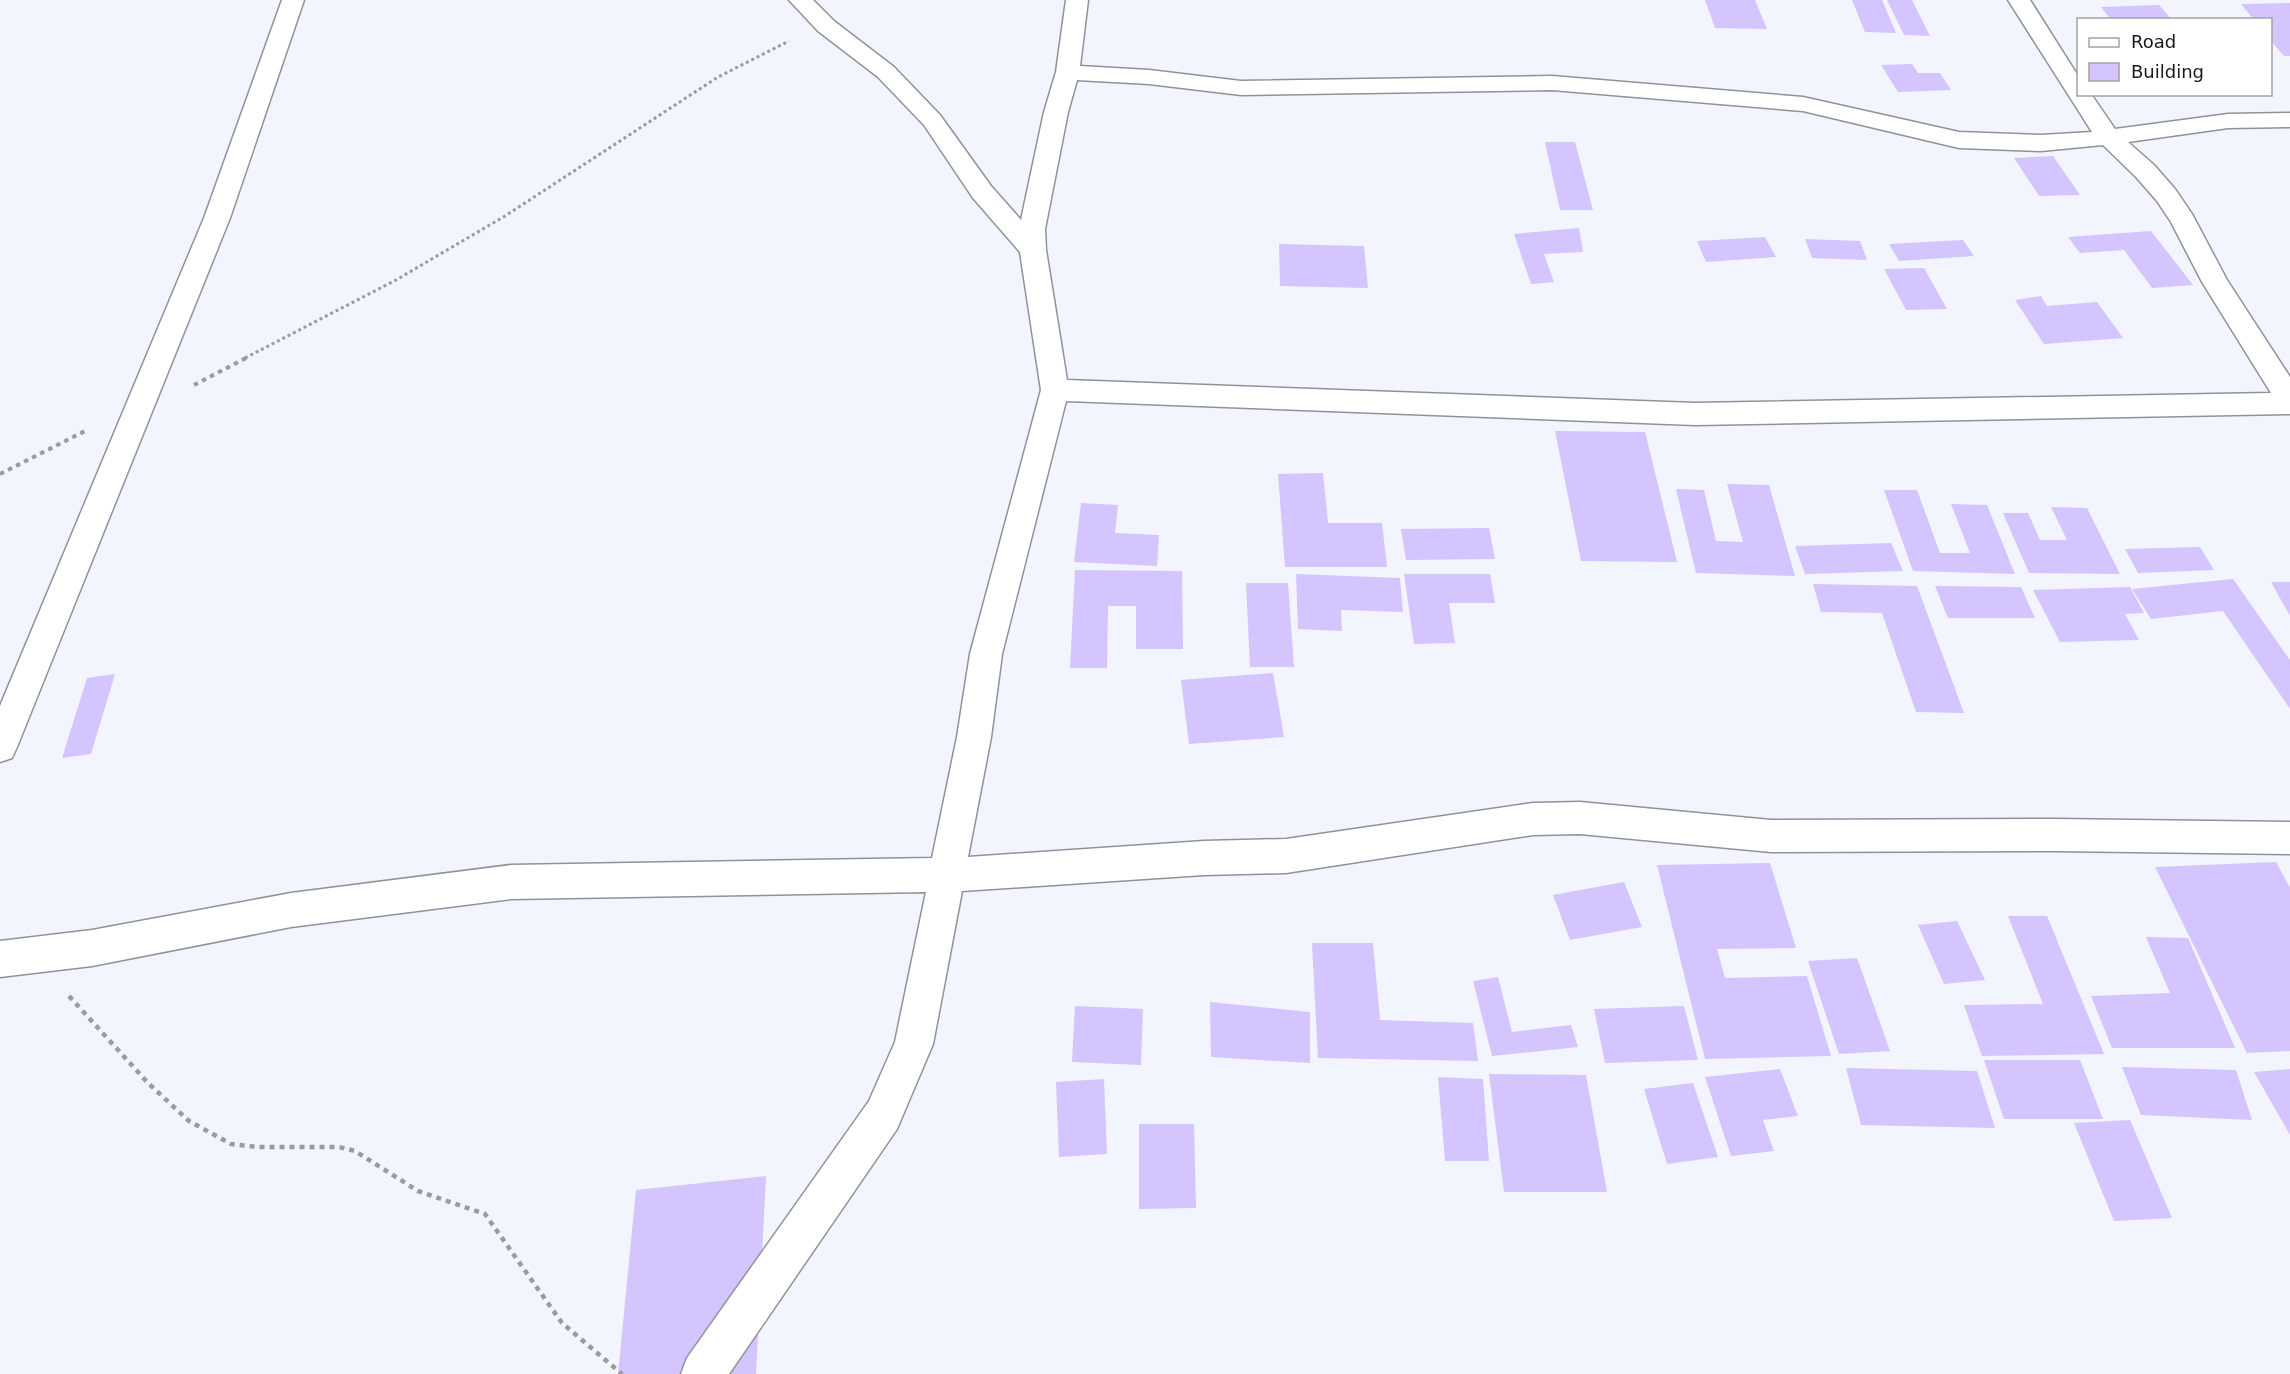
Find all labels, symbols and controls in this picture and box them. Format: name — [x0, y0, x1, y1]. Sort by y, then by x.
legend — [2077, 18, 2272, 96]
text: Road — [2131, 31, 2176, 52]
text: Building — [2131, 61, 2204, 82]

